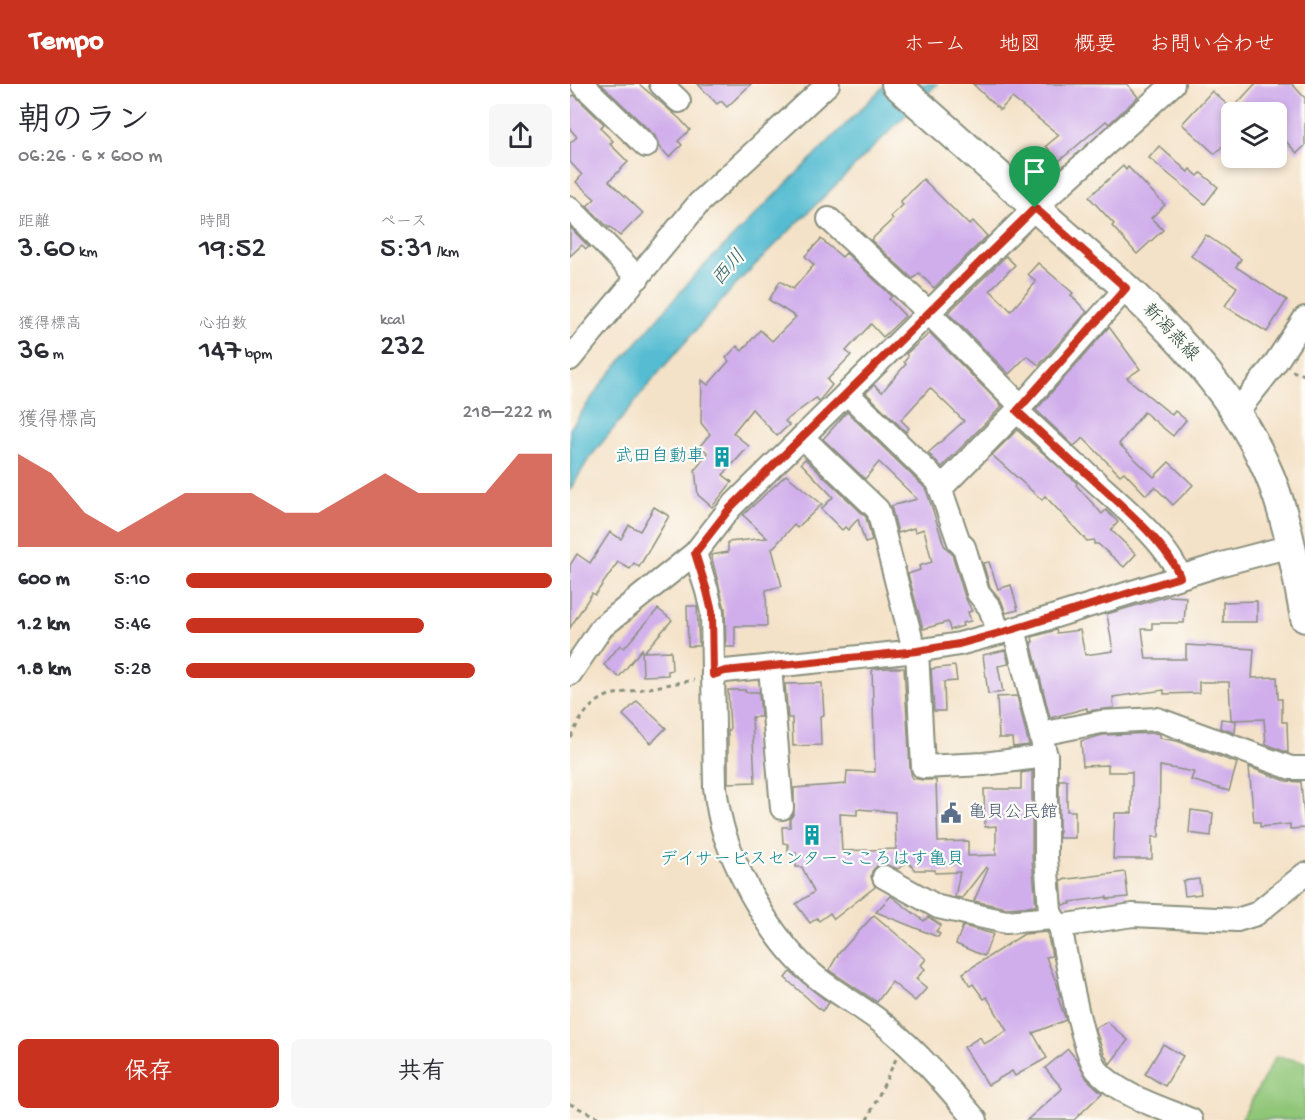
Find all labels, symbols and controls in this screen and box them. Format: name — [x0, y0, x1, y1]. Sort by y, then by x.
text: Tempo — [30, 26, 103, 59]
text: ホーム — [904, 34, 966, 59]
text: 地図 — [999, 34, 1041, 59]
text: 概要 — [1074, 34, 1116, 59]
text: お問い合わせ — [1149, 34, 1275, 59]
map controls — [1221, 102, 1287, 168]
button: layers — [1221, 102, 1287, 168]
text: 朝のラン — [18, 104, 150, 142]
button: share — [489, 104, 552, 167]
text: 06:26 · 6 × 600 m — [18, 146, 163, 169]
pin — [1009, 146, 1060, 208]
icon: arrive — [1018, 155, 1051, 188]
text: 距離 — [18, 214, 50, 233]
text: 時間 — [199, 214, 231, 233]
text: ペース — [380, 214, 427, 233]
text: 3.60 — [18, 233, 75, 268]
text: 19:52 — [199, 233, 266, 268]
text: 5:31 — [380, 233, 433, 268]
text: km — [75, 244, 98, 263]
text: /km — [433, 244, 459, 263]
water label: 西川 — [707, 246, 752, 292]
street label: 新潟燕線 — [1137, 299, 1203, 366]
text: kcal — [380, 312, 405, 331]
text: 獲得標高 — [18, 316, 82, 335]
text: 心拍数 — [199, 316, 247, 335]
text: 232 — [380, 331, 425, 366]
text: 36 — [18, 335, 49, 370]
text: 147 — [199, 335, 241, 370]
text: m — [49, 346, 64, 365]
text: bpm — [241, 346, 272, 365]
text: 218–222 m — [463, 402, 552, 425]
text: 獲得標高 — [18, 410, 98, 433]
building icon: 武田自動車 — [710, 445, 734, 469]
place label: 武田自動車 — [615, 446, 705, 468]
text: 600 m — [18, 569, 70, 592]
text: 5:10 — [114, 569, 150, 592]
text: 1.2 km — [18, 614, 70, 637]
text: 5:46 — [114, 614, 150, 637]
text: 1.8 km — [18, 659, 71, 682]
text: 5:28 — [114, 659, 152, 682]
public building icon: 亀貝公民館 — [939, 801, 963, 825]
place label: 亀貝公民館 — [968, 802, 1058, 824]
building icon: デイサービスセンターこころはす亀貝 — [800, 823, 824, 847]
place label: デイサービスセンターこころはす亀貝 — [660, 849, 964, 871]
button: 保存 — [18, 1039, 279, 1108]
button: 共有 — [291, 1039, 552, 1108]

